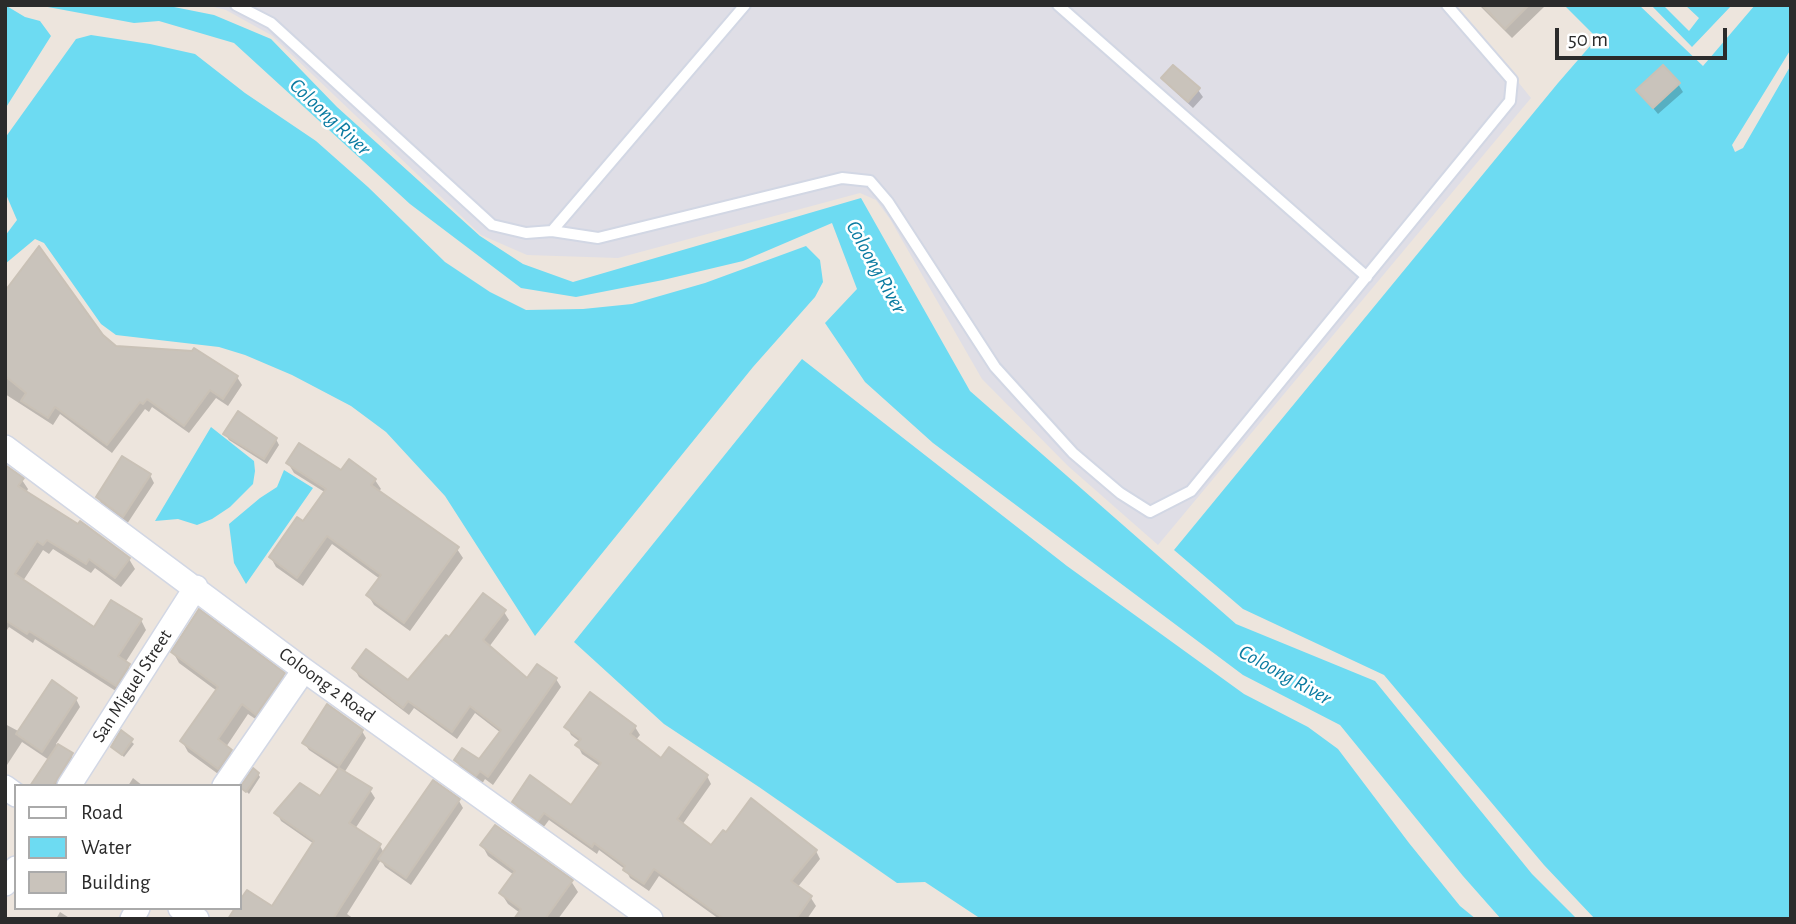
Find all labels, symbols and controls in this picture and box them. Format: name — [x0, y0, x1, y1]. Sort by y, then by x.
scale bar — [1558, 14, 1730, 58]
text: 50 m — [1568, 29, 1608, 50]
water label: Coloong River — [284, 73, 376, 161]
water label: Coloong River — [840, 216, 912, 318]
street label: San Miguel Street — [87, 625, 177, 747]
water label: Coloong River — [1234, 639, 1336, 711]
street label: Coloong 2 Road — [274, 642, 380, 728]
legend — [14, 784, 242, 910]
text: Road — [81, 802, 123, 823]
text: Water — [81, 837, 131, 858]
text: Building — [81, 872, 150, 893]

